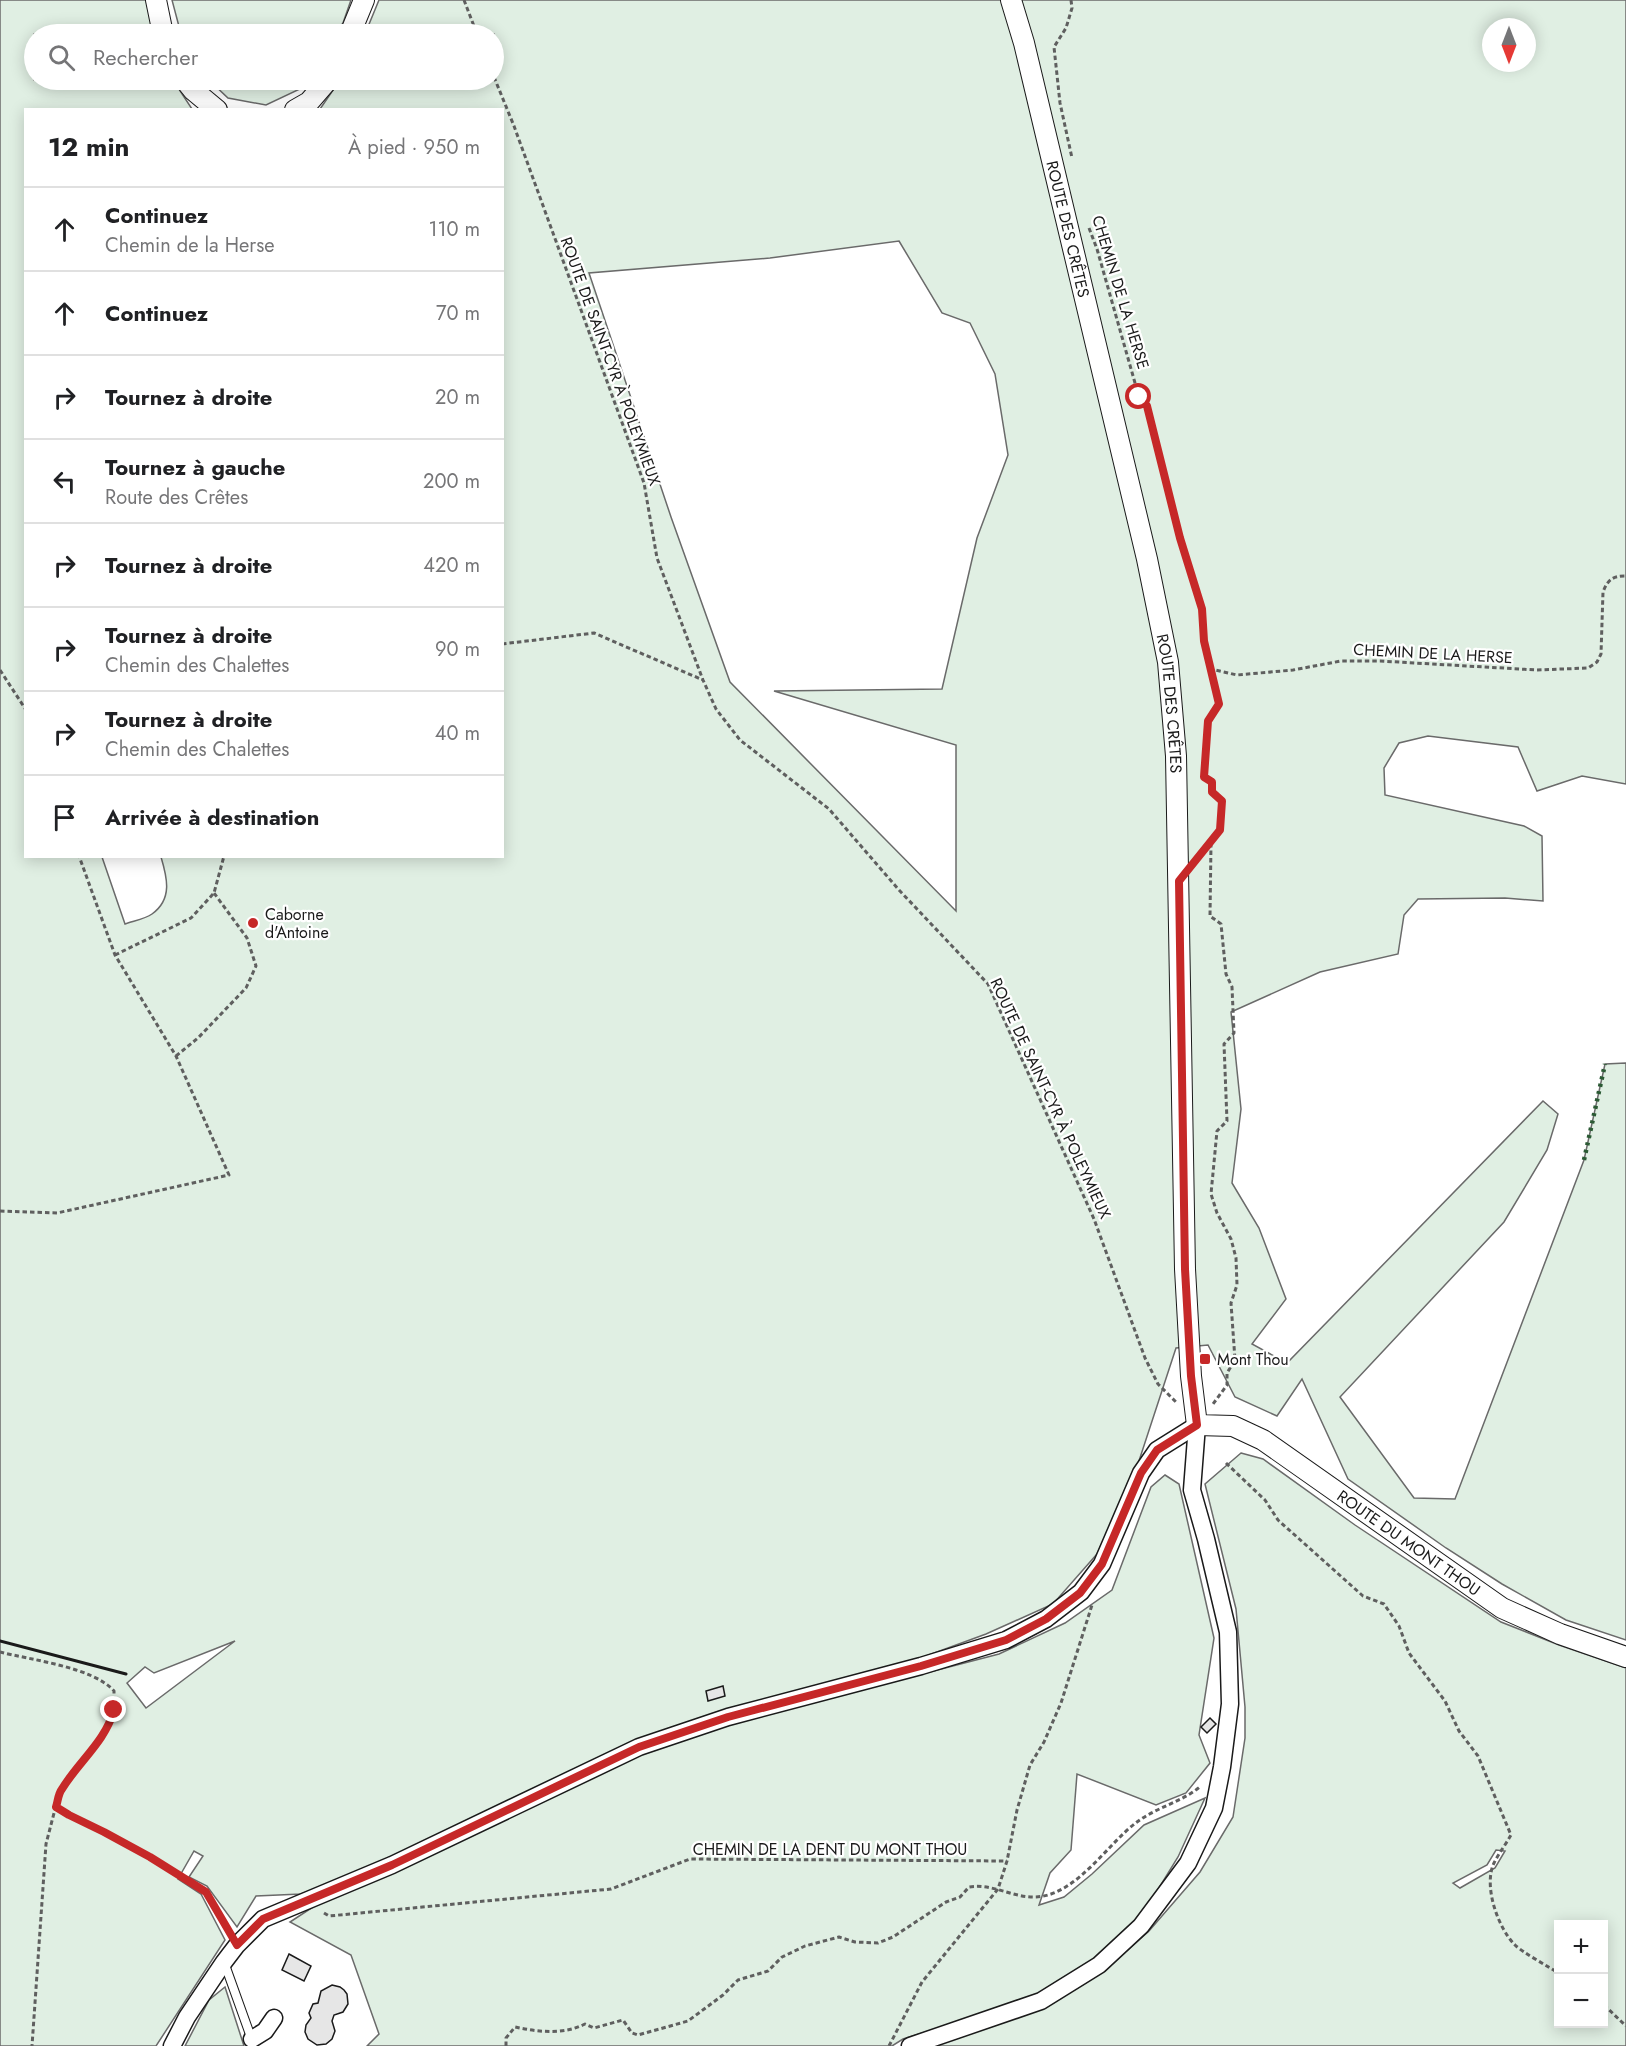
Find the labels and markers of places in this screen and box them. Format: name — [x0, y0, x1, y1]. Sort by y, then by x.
place label: Caborne d'Antoine — [265, 903, 329, 944]
marker: Caborne d'Antoine — [246, 916, 260, 930]
place label: Mont Thou — [1217, 1348, 1289, 1371]
marker: Mont Thou — [1198, 1352, 1212, 1366]

